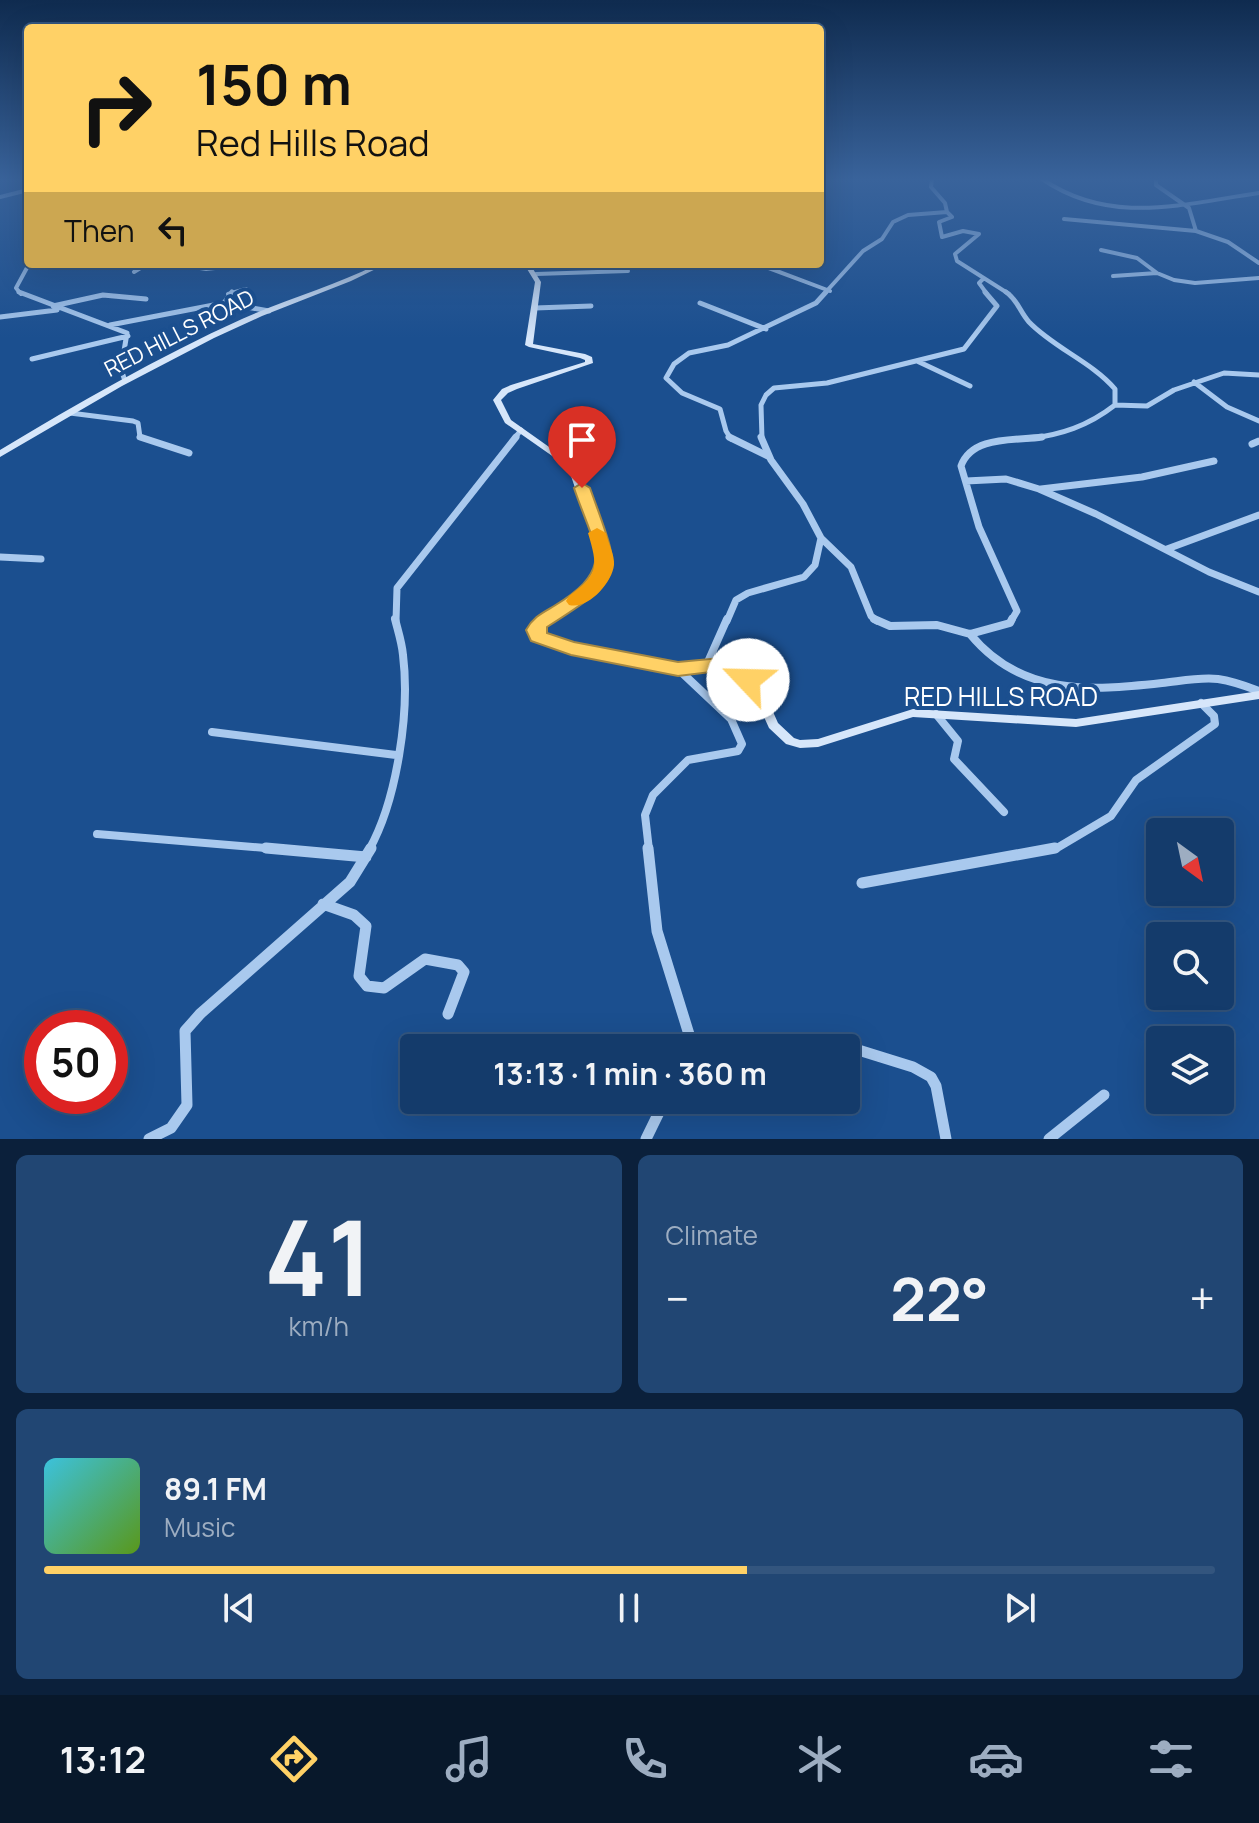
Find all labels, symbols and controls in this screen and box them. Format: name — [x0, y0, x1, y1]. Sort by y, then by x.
text: 150 m — [196, 45, 352, 122]
icon: right — [64, 56, 168, 160]
text: Red Hills Road — [196, 118, 430, 167]
icon: left — [151, 208, 195, 252]
text: Then — [64, 210, 135, 251]
street label: RED HILLS ROAD — [99, 282, 259, 384]
pin — [548, 406, 616, 488]
icon: arrive — [560, 418, 604, 462]
position arrow — [706, 638, 790, 722]
street label: RED HILLS ROAD — [904, 678, 1098, 714]
north arrow — [1146, 818, 1234, 906]
map controls — [1146, 818, 1234, 1114]
button: search — [1146, 922, 1234, 1010]
speed limit sign: 50 — [24, 1010, 128, 1114]
button: layers — [1146, 1026, 1234, 1114]
text: 13:13 · 1 min · 360 m — [493, 1053, 767, 1094]
text: 41 — [264, 1185, 373, 1327]
text: Climate — [666, 1217, 758, 1253]
text: 22° — [890, 1257, 989, 1339]
text: − — [666, 1268, 689, 1328]
text: + — [1190, 1268, 1215, 1328]
text: km/h — [289, 1308, 349, 1344]
text: 89.1 FM — [164, 1468, 267, 1509]
text: Music — [164, 1509, 235, 1545]
icon: previous — [217, 1586, 261, 1630]
icon: pause — [607, 1586, 651, 1630]
icon: next — [998, 1586, 1042, 1630]
icon: directions — [266, 1731, 322, 1787]
icon: music — [441, 1731, 497, 1787]
icon: phone — [617, 1731, 673, 1787]
icon: climate — [792, 1731, 848, 1787]
icon: car — [968, 1731, 1024, 1787]
icon: filters — [1143, 1731, 1199, 1787]
text: 13:12 — [60, 1735, 146, 1784]

